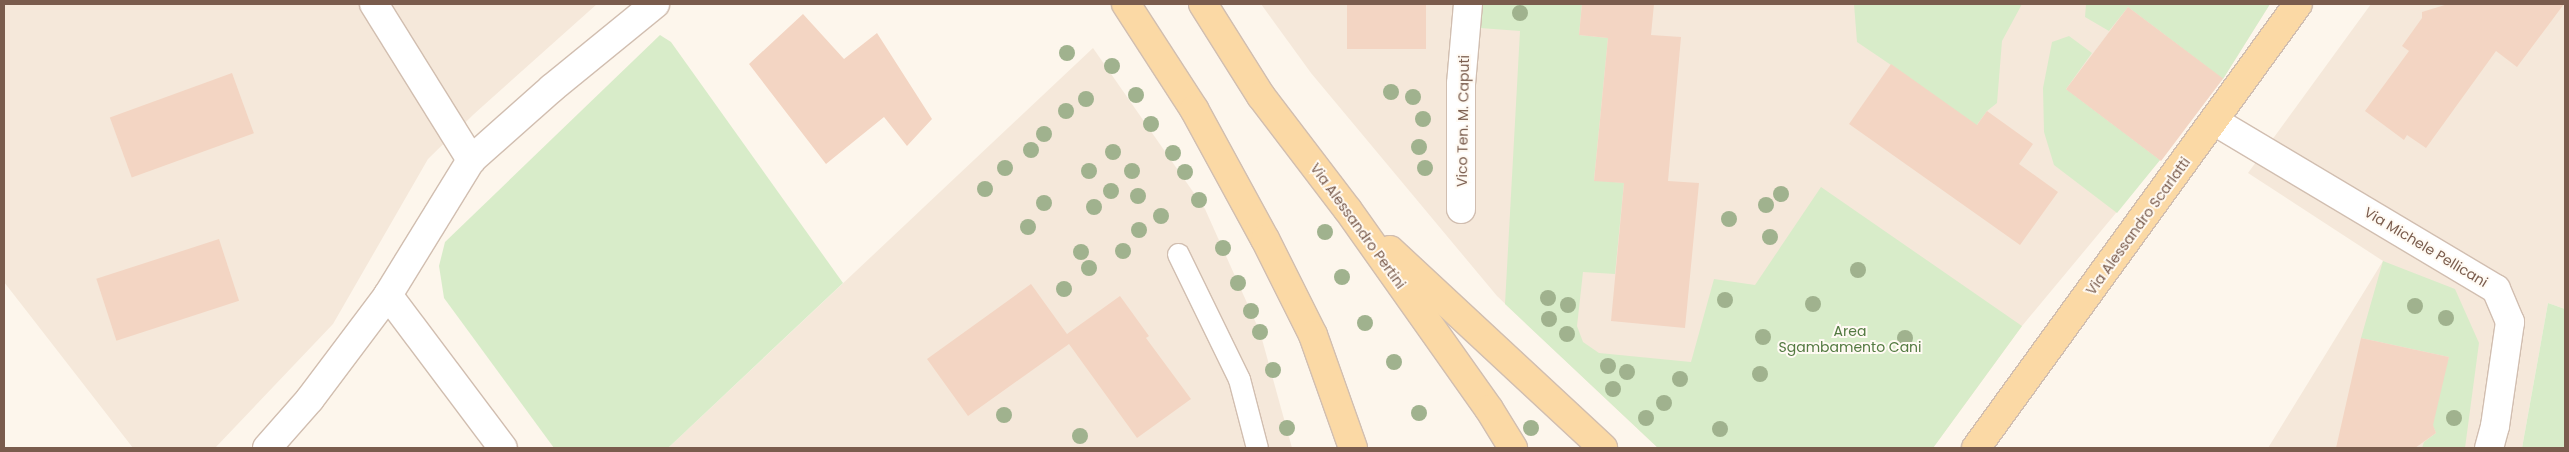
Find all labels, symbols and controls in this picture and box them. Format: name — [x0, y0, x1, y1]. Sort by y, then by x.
street label: Vico Ten. M. Caputi — [1453, 55, 1473, 187]
street label: Via Alessandro Scarlatti — [2082, 154, 2194, 298]
street label: Via Alessandro Pertini — [1307, 160, 1409, 292]
street label: Via Michele Pellicani — [2361, 203, 2491, 291]
park label: Area Sgambamento Cani — [1778, 323, 1922, 356]

